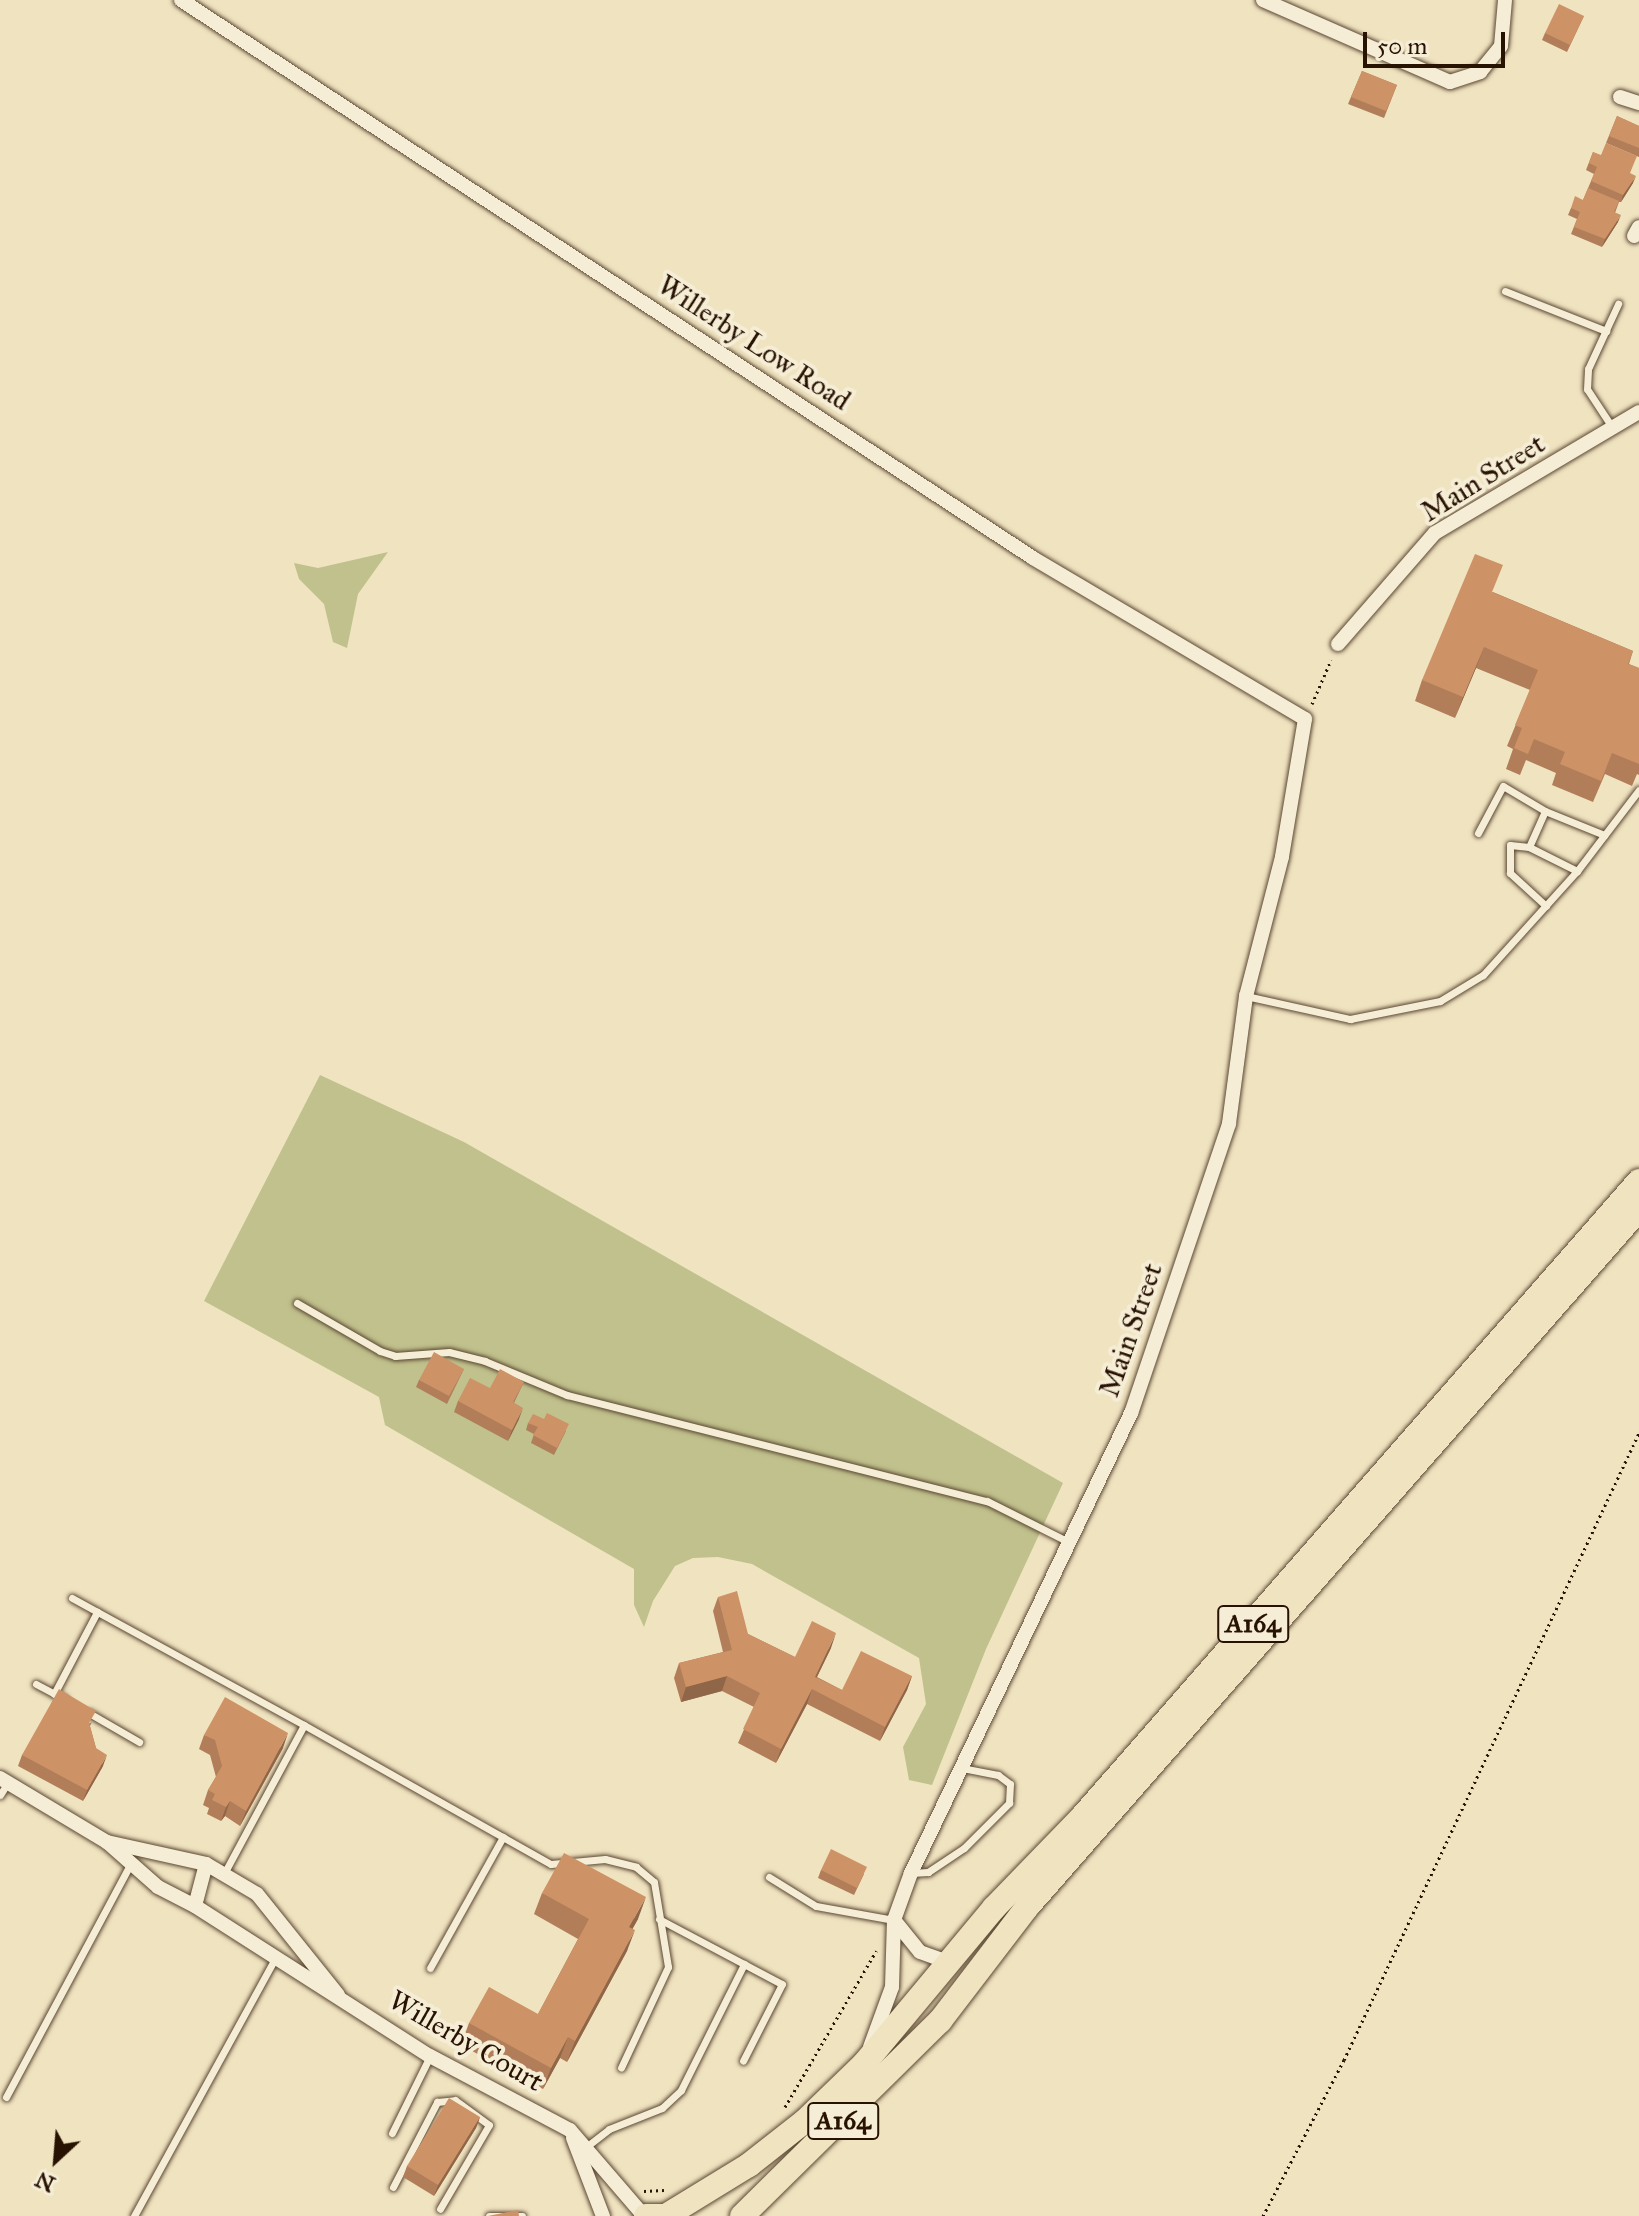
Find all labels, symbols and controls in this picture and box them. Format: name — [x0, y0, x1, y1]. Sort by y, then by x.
scale bar — [1367, 16, 1509, 66]
text: 50 m — [1377, 31, 1427, 61]
street label: Willerby Low Road — [651, 268, 857, 418]
street label: Main Street — [1415, 427, 1551, 529]
street label: Main Street — [1092, 1259, 1170, 1401]
road number: A164 — [1217, 1602, 1289, 1646]
street label: Willerby Court — [383, 1983, 549, 2099]
road number: A164 — [807, 2099, 879, 2143]
north arrow — [16, 2120, 96, 2200]
text: N — [31, 2166, 60, 2198]

